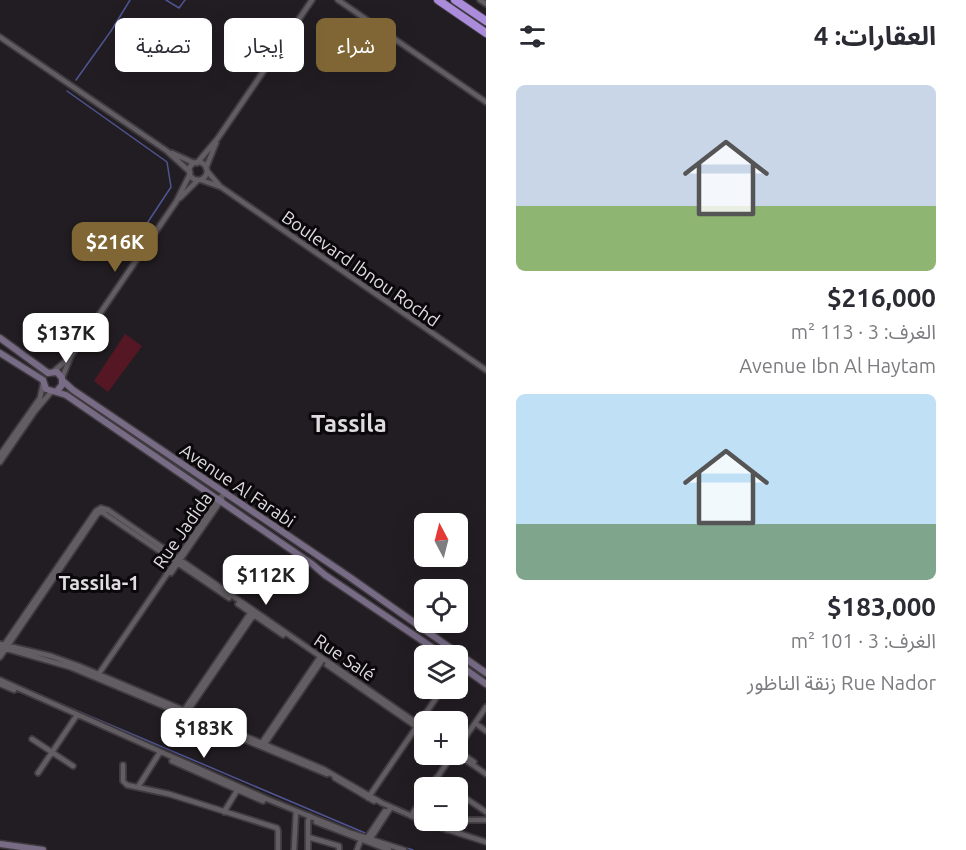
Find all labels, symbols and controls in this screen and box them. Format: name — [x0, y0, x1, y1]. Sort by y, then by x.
chip: تصفية — [115, 18, 212, 72]
chip: إيجار — [224, 18, 304, 72]
chip: شراء — [316, 18, 396, 72]
icon: filters — [516, 20, 549, 53]
text: العقارات: 4 — [814, 21, 936, 50]
icon: home — [672, 124, 780, 232]
street label: Boulevard Ibnou Rochd — [278, 206, 444, 330]
pin: $216K — [73, 222, 157, 273]
text: $216K — [86, 230, 144, 253]
text: $216,000 — [827, 283, 936, 312]
pin: $137K — [24, 313, 108, 364]
text: الغرف: 3 · 113 m² — [791, 320, 936, 343]
text: $137K — [37, 321, 95, 344]
text: Avenue Ibn Al Haytam — [739, 354, 936, 377]
district label: Tassila — [311, 410, 387, 437]
icon: home — [672, 433, 780, 541]
street label: Avenue Al Farabi — [177, 439, 299, 531]
street label: Rue Jadida — [148, 488, 216, 572]
north arrow — [414, 513, 468, 567]
map controls — [414, 513, 468, 831]
pin: $112K — [224, 555, 308, 606]
text: $112K — [237, 563, 295, 586]
district label: Tassila-1 — [59, 571, 139, 594]
button: locate — [414, 579, 468, 633]
text: $183,000 — [827, 592, 936, 621]
street label: Rue Salé — [311, 629, 379, 685]
text: الغرف: 3 · 101 m² — [791, 629, 936, 652]
button: layers — [414, 645, 468, 699]
text: Rue Nador زنقة الناظور — [747, 671, 936, 694]
pin: $183K — [162, 708, 246, 759]
button: + — [414, 711, 468, 765]
text: $183K — [175, 716, 233, 739]
button: − — [414, 777, 468, 831]

